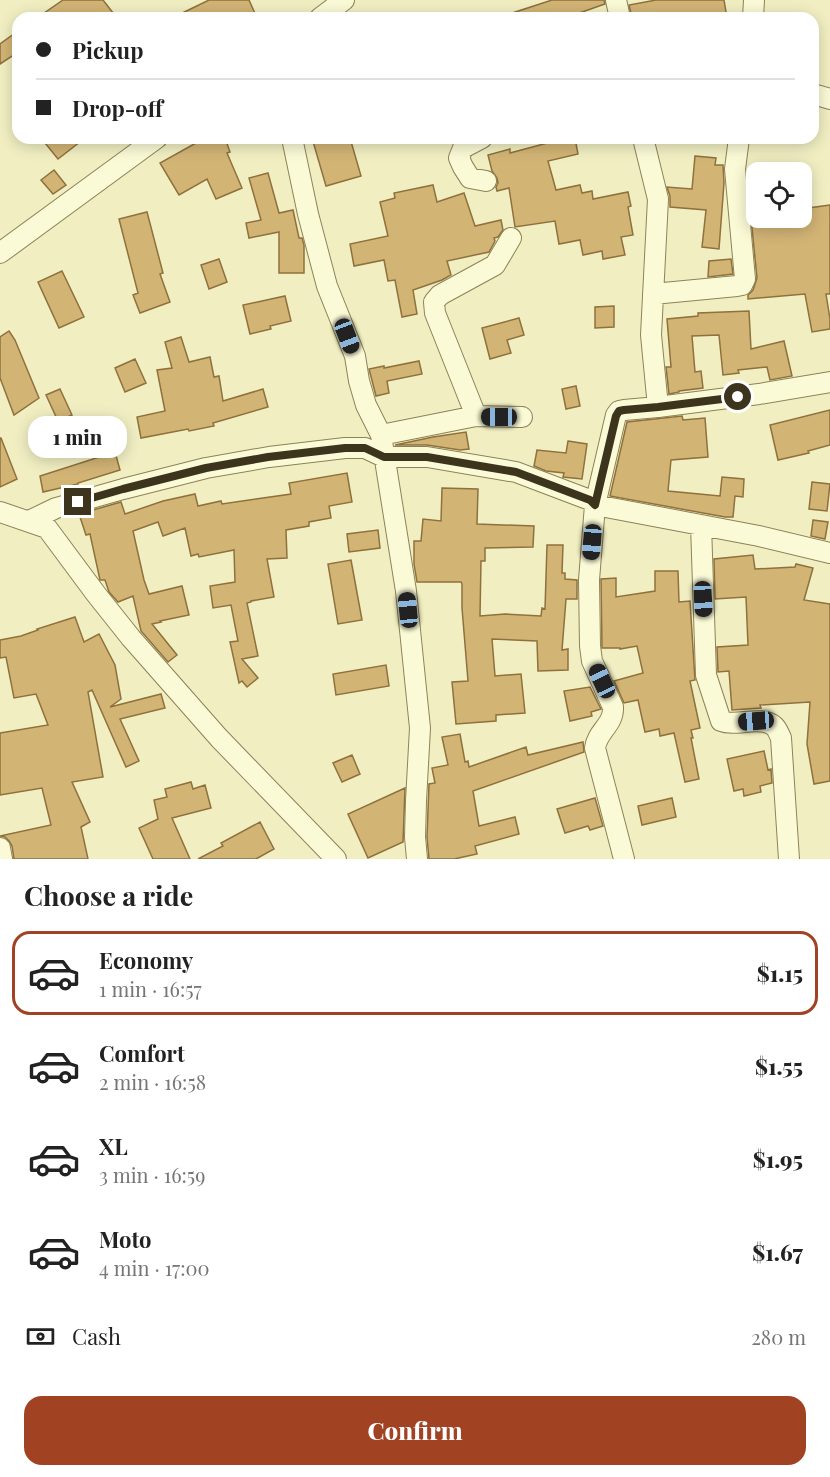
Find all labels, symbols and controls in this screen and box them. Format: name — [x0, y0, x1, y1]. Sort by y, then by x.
text: Pickup — [72, 35, 143, 65]
text: Drop-off — [72, 93, 163, 123]
map controls — [746, 162, 812, 228]
button: locate — [746, 162, 812, 228]
car — [332, 316, 362, 356]
route start — [724, 383, 751, 410]
car — [481, 408, 517, 426]
callout: 1 min — [28, 415, 128, 457]
text: 1 min — [53, 423, 102, 450]
route end — [64, 488, 91, 515]
car — [581, 523, 603, 561]
car — [693, 581, 713, 617]
car — [397, 591, 419, 629]
car — [586, 661, 618, 701]
car — [737, 711, 775, 731]
text: Choose a ride — [24, 877, 193, 913]
text: Economy — [99, 945, 193, 975]
icon: car — [27, 946, 81, 1000]
text: $1.15 — [757, 958, 803, 988]
text: 1 min · 16:57 — [99, 975, 202, 1002]
text: Comfort — [99, 1038, 185, 1068]
icon: car — [27, 1039, 81, 1093]
text: $1.55 — [755, 1051, 803, 1081]
text: 2 min · 16:58 — [99, 1068, 206, 1095]
text: XL — [99, 1131, 128, 1161]
icon: car — [27, 1132, 81, 1186]
text: $1.95 — [753, 1144, 803, 1174]
text: 3 min · 16:59 — [99, 1161, 205, 1188]
text: Moto — [99, 1224, 152, 1254]
icon: car — [27, 1225, 81, 1279]
text: $1.67 — [752, 1237, 803, 1267]
text: 4 min · 17:00 — [99, 1254, 210, 1281]
icon: cash — [24, 1320, 57, 1353]
text: Cash — [72, 1321, 121, 1351]
text: 280 m — [751, 1323, 806, 1350]
button: Confirm — [24, 1396, 806, 1465]

